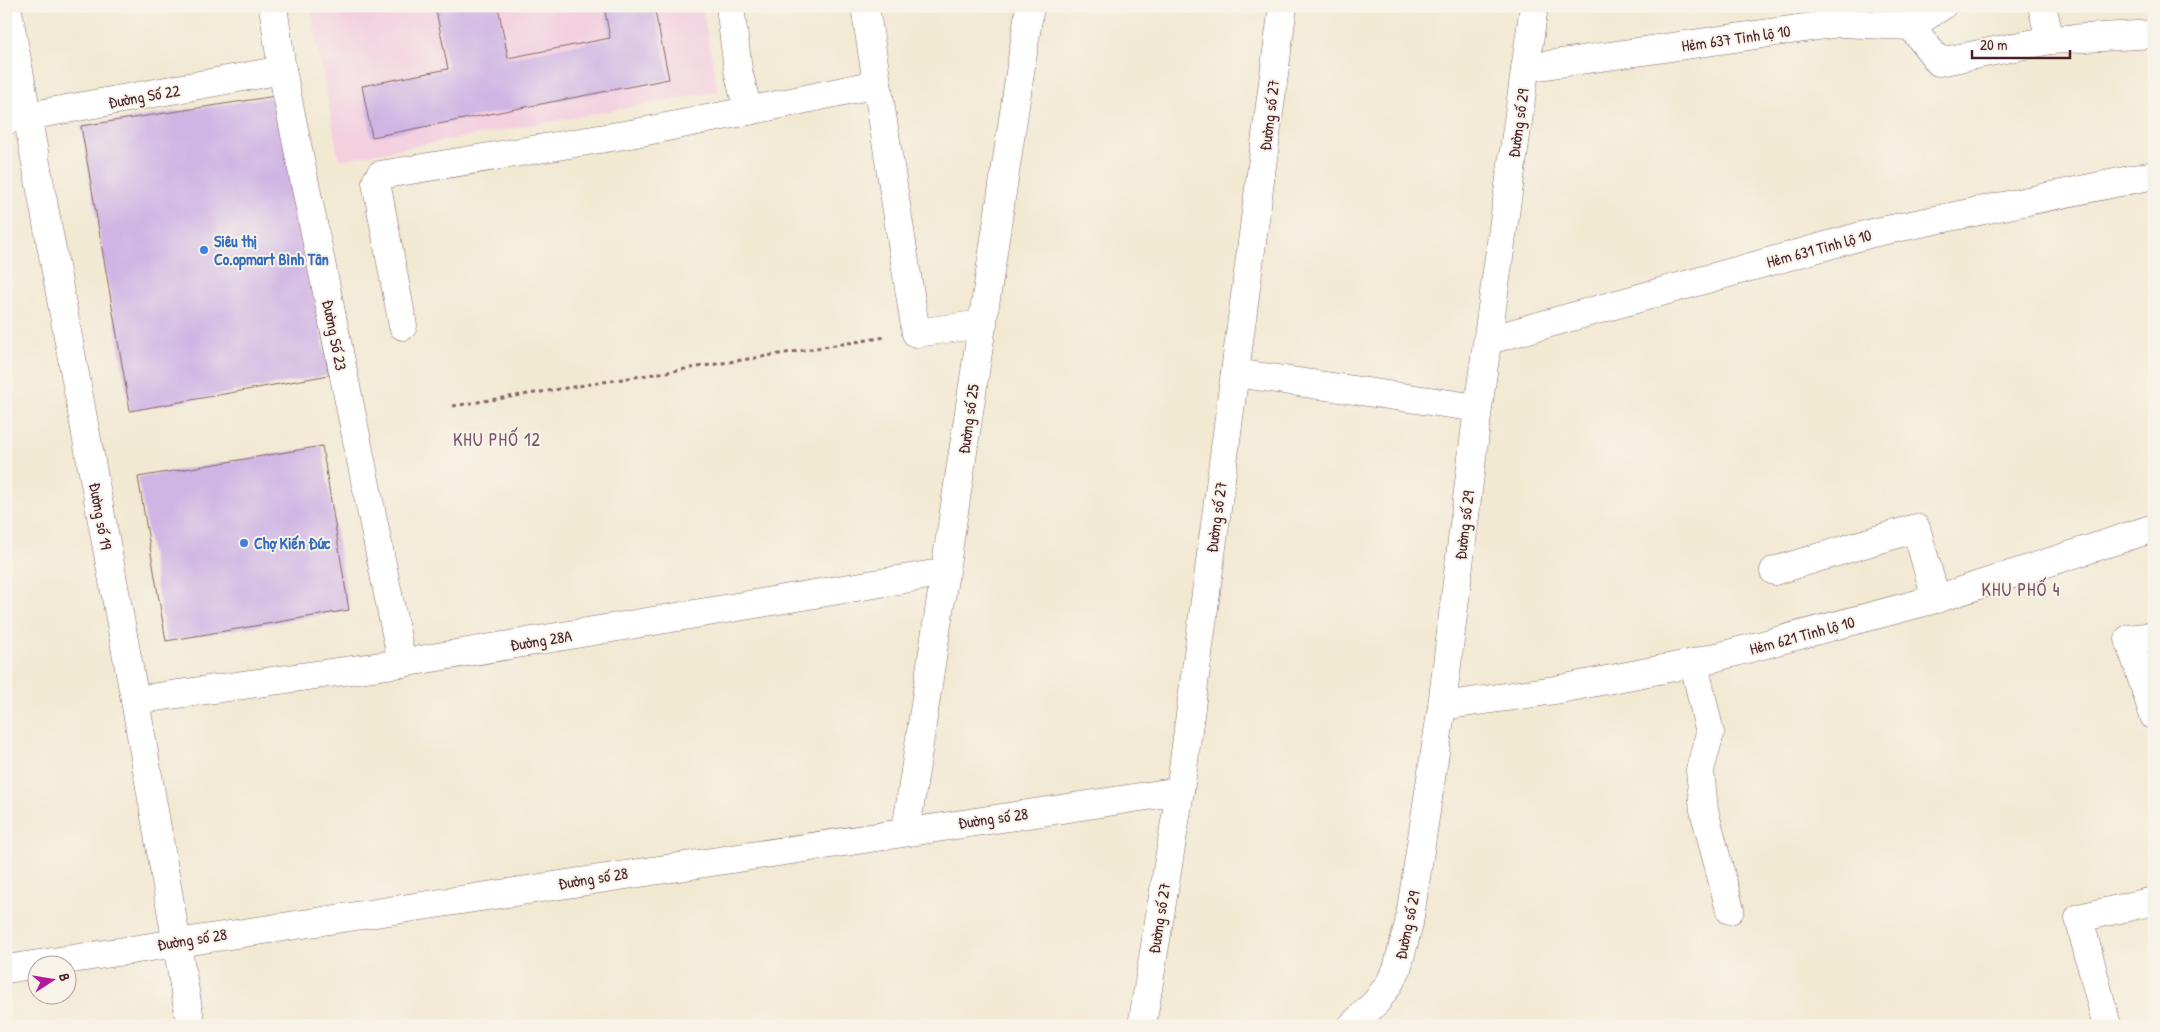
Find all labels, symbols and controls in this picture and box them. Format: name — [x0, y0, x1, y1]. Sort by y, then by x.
street label: Hẻm 637 Tỉnh lộ 10 — [1680, 19, 1792, 57]
scale bar — [1972, 28, 2070, 60]
text: 20 m — [1980, 34, 2007, 55]
street label: Đường số 27 — [1254, 78, 1284, 152]
street label: Đường Số 22 — [107, 79, 182, 113]
street label: Đường số 29 — [1502, 87, 1534, 159]
street label: Hẻm 631 Tỉnh lộ 10 — [1764, 223, 1874, 273]
place label: Siêu thị Co.opmart Bình Tân — [214, 230, 329, 271]
marker: Siêu thị Co.opmart Bình Tân — [198, 244, 210, 256]
street label: Đường Số 23 — [317, 298, 353, 372]
street label: Đường số 25 — [952, 382, 984, 455]
district label: KHU PHỐ 12 — [453, 427, 541, 452]
street label: Đường số 27 — [1200, 480, 1232, 554]
street label: Đường số 19 — [84, 481, 118, 551]
street label: Đường số 29 — [1449, 489, 1479, 561]
place label: Chợ Kiến Đức — [254, 532, 331, 554]
marker: Chợ Kiến Đức — [238, 537, 250, 549]
district label: KHU PHỐ 4 — [1982, 577, 2060, 602]
street label: Hẻm 621 Tỉnh lộ 10 — [1747, 610, 1857, 660]
street label: Đường 28A — [509, 624, 573, 656]
street label: Đường số 28 — [957, 802, 1029, 834]
street label: Đường số 28 — [557, 862, 630, 894]
street label: Đường số 27 — [1143, 881, 1175, 955]
street label: Đường số 29 — [1389, 889, 1425, 961]
street label: Đường số 28 — [156, 923, 229, 955]
north arrow — [28, 954, 78, 1004]
text: B — [55, 972, 75, 983]

